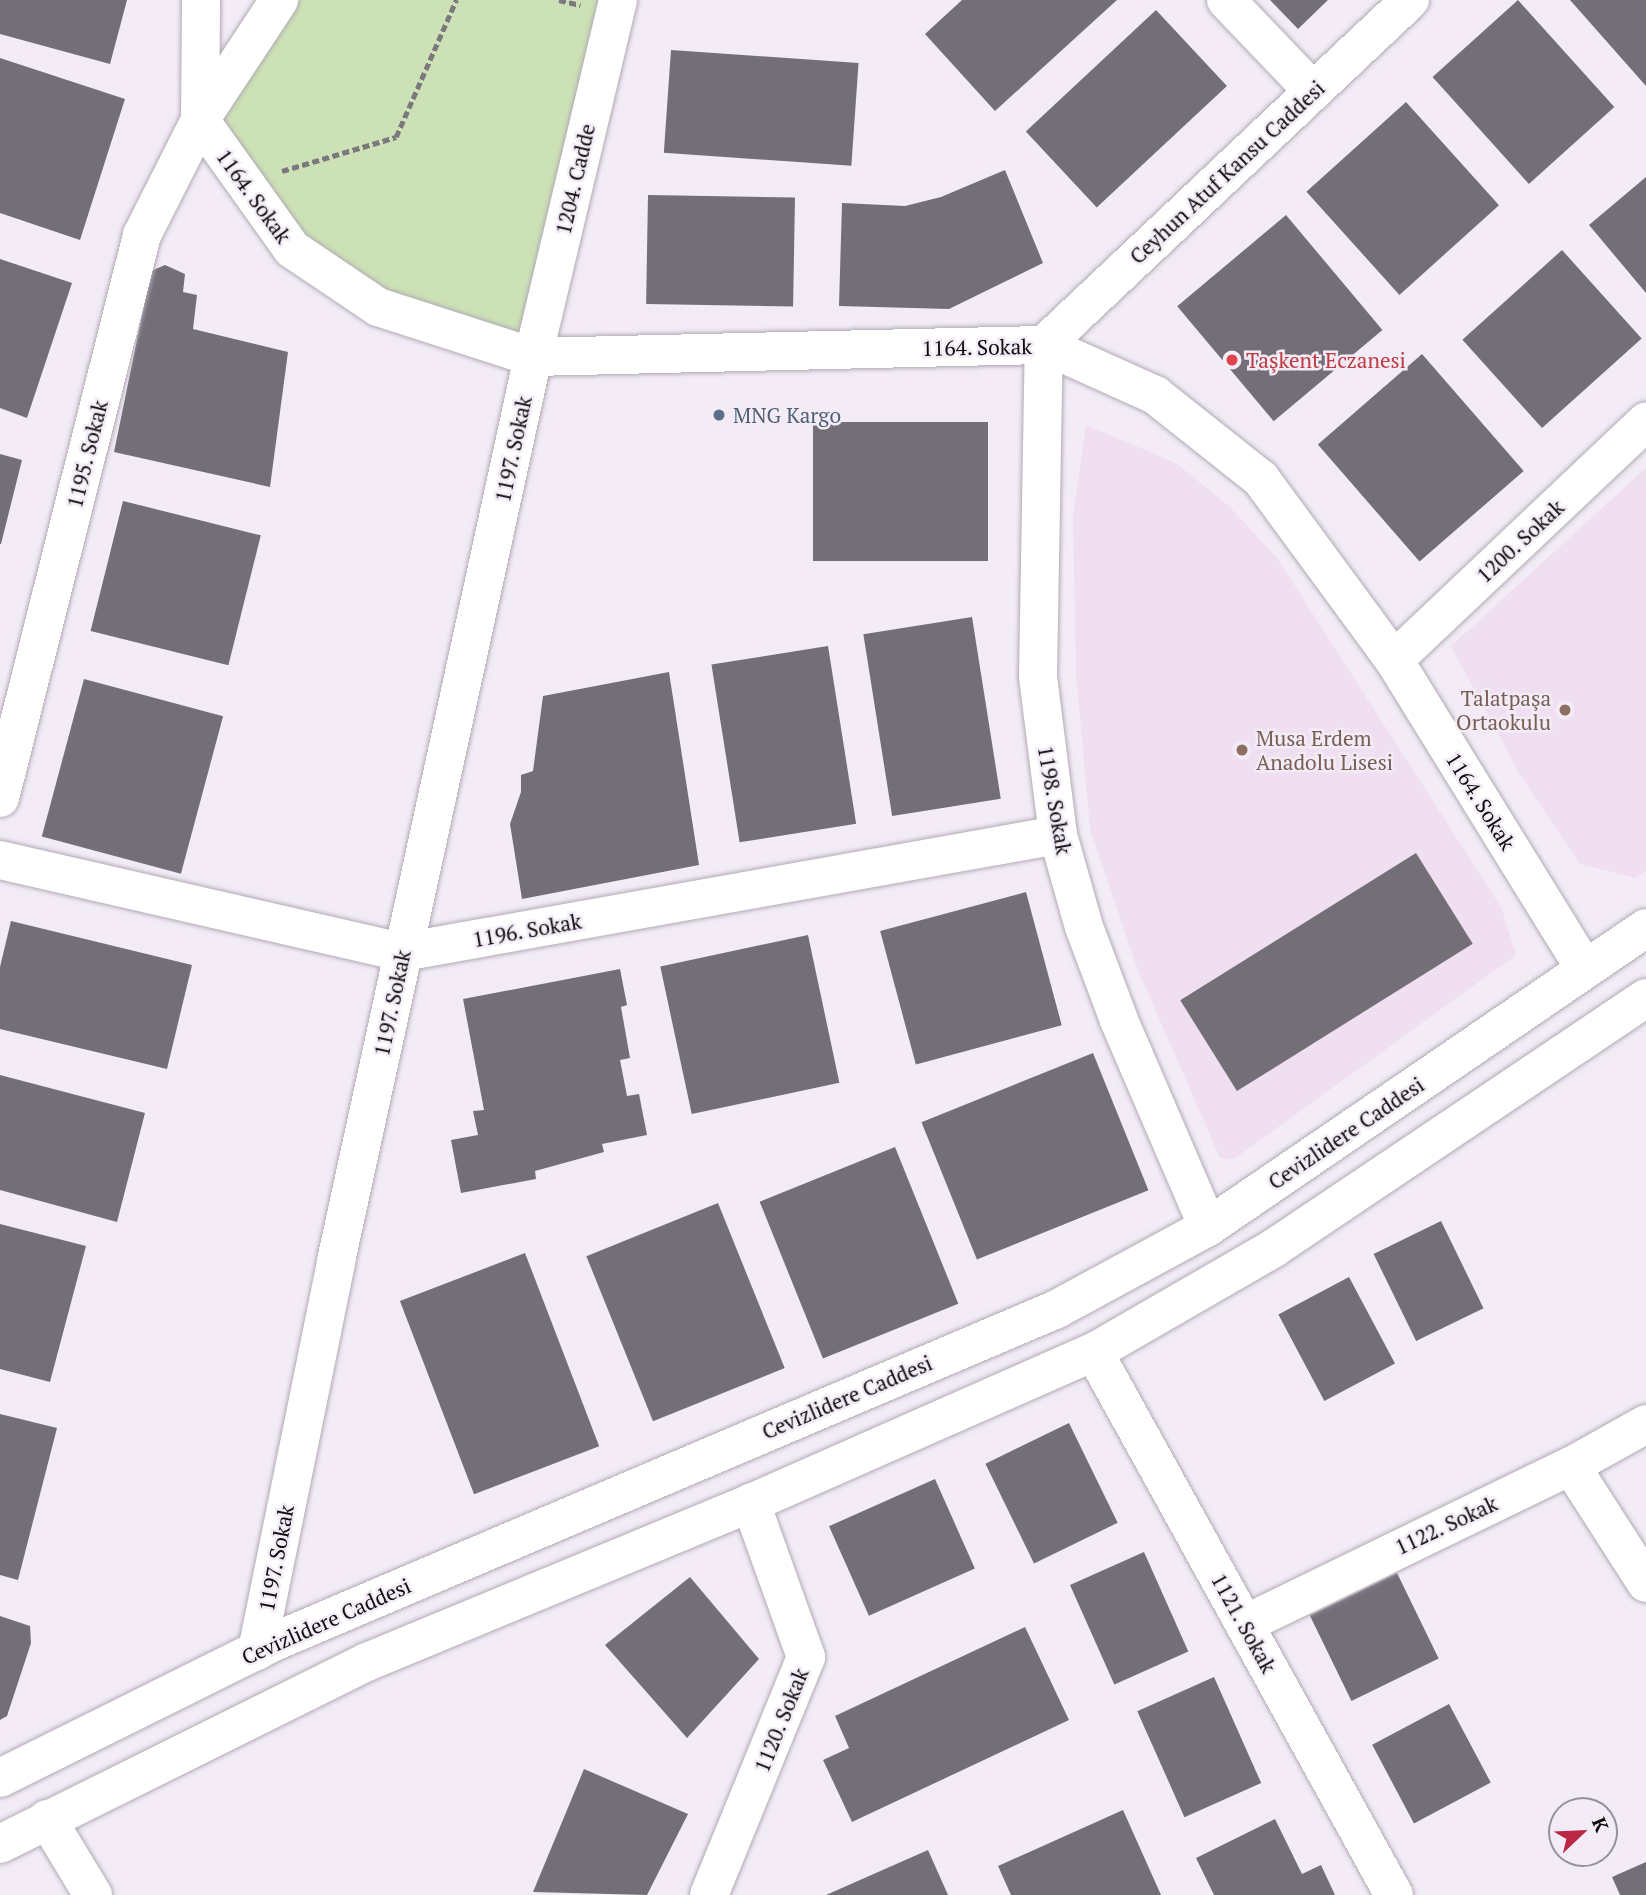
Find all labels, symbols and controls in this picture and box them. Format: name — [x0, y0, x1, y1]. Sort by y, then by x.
street label: Ceyhun Atuf Kansu Caddesi — [1124, 75, 1330, 269]
street label: 1204. Cadde — [550, 121, 600, 237]
street label: 1164. Sokak — [211, 144, 297, 248]
street label: 1164. Sokak — [921, 333, 1033, 361]
place label: Taşkent Eczanesi — [1246, 347, 1406, 373]
marker: Taşkent Eczanesi — [1224, 352, 1240, 368]
street label: 1197. Sokak — [489, 393, 537, 505]
street label: 1195. Sokak — [61, 397, 113, 511]
place label: MNG Kargo — [733, 402, 841, 428]
marker: MNG Kargo — [711, 407, 727, 423]
street label: 1200. Sokak — [1471, 494, 1569, 588]
place label: Talatpaşa Ortaokulu — [1456, 685, 1551, 735]
marker: Talatpaşa Ortaokulu — [1557, 702, 1573, 718]
place label: Musa Erdem Anadolu Lisesi — [1256, 725, 1393, 775]
marker: Musa Erdem Anadolu Lisesi — [1234, 742, 1250, 758]
street label: 1198. Sokak — [1033, 743, 1077, 857]
street label: 1164. Sokak — [1441, 747, 1521, 855]
street label: 1196. Sokak — [470, 908, 584, 952]
street label: 1197. Sokak — [368, 947, 416, 1059]
street label: Cevizlidere Caddesi — [1263, 1072, 1429, 1194]
street label: Cevizlidere Caddesi — [758, 1350, 936, 1444]
street label: 1122. Sokak — [1390, 1490, 1502, 1560]
street label: 1197. Sokak — [253, 1502, 299, 1614]
street label: 1121. Sokak — [1206, 1568, 1282, 1678]
street label: Cevizlidere Caddesi — [238, 1572, 414, 1670]
street label: 1120. Sokak — [749, 1664, 813, 1776]
north arrow — [1548, 1797, 1618, 1867]
text: K — [1587, 1813, 1615, 1835]

